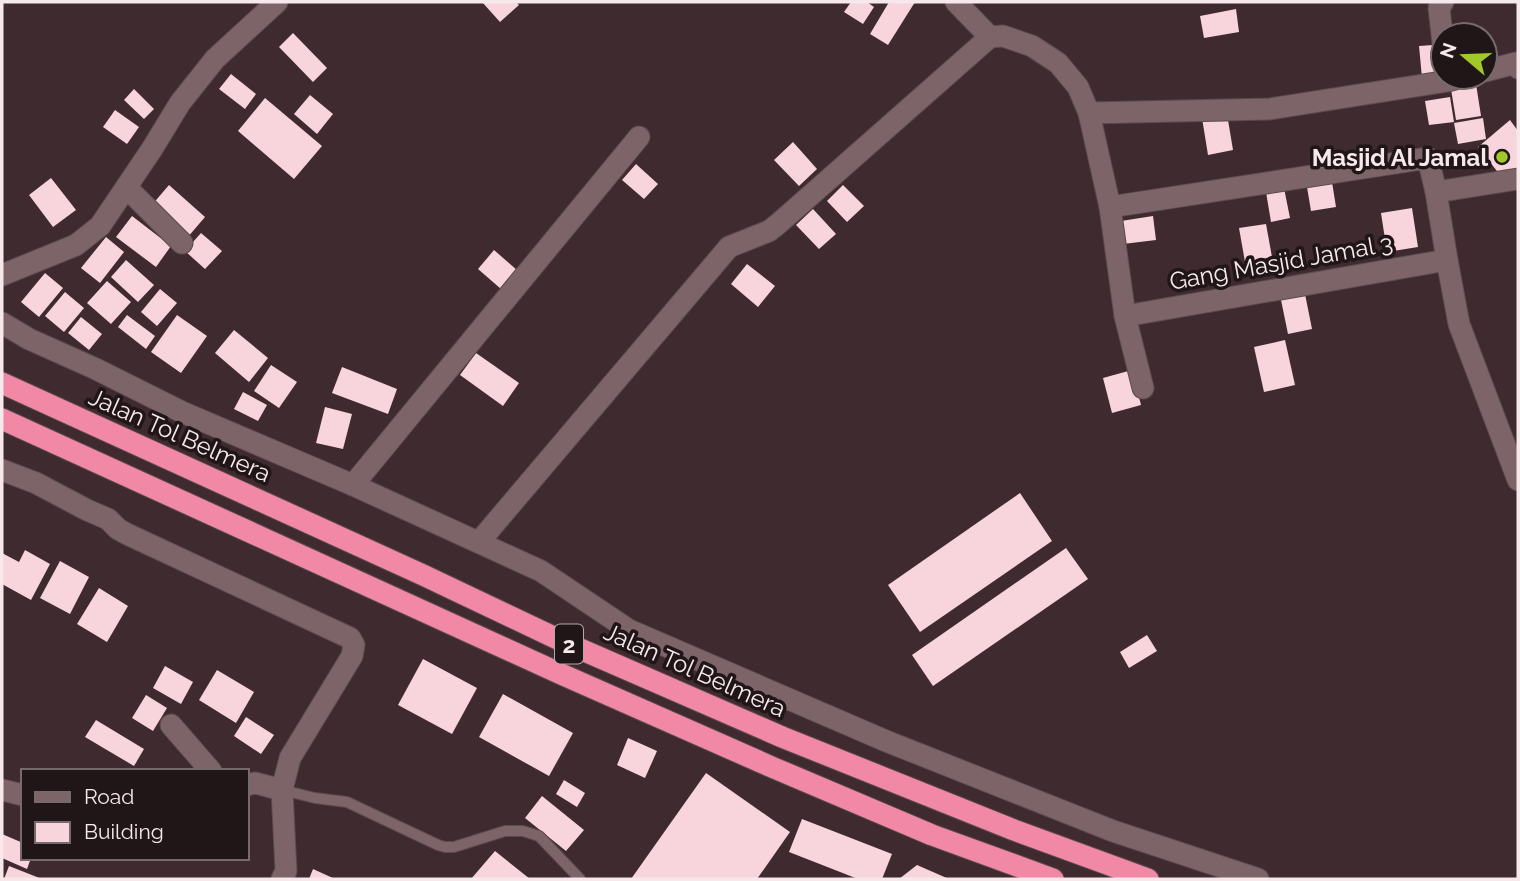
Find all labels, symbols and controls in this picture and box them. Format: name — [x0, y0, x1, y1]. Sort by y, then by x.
north arrow — [1429, 21, 1499, 91]
text: N — [1435, 40, 1461, 61]
place label: Masjid Al Jamal — [1312, 143, 1488, 172]
marker: Masjid Al Jamal — [1494, 149, 1510, 165]
street label: Gang Masjid Jamal 3 — [1167, 228, 1395, 296]
street label: Jalan Tol Belmera — [85, 382, 275, 488]
street label: Jalan Tol Belmera — [600, 617, 790, 723]
road number: 2 — [555, 624, 583, 664]
legend — [21, 769, 248, 860]
text: Road — [84, 784, 134, 809]
text: Building — [84, 819, 164, 844]

